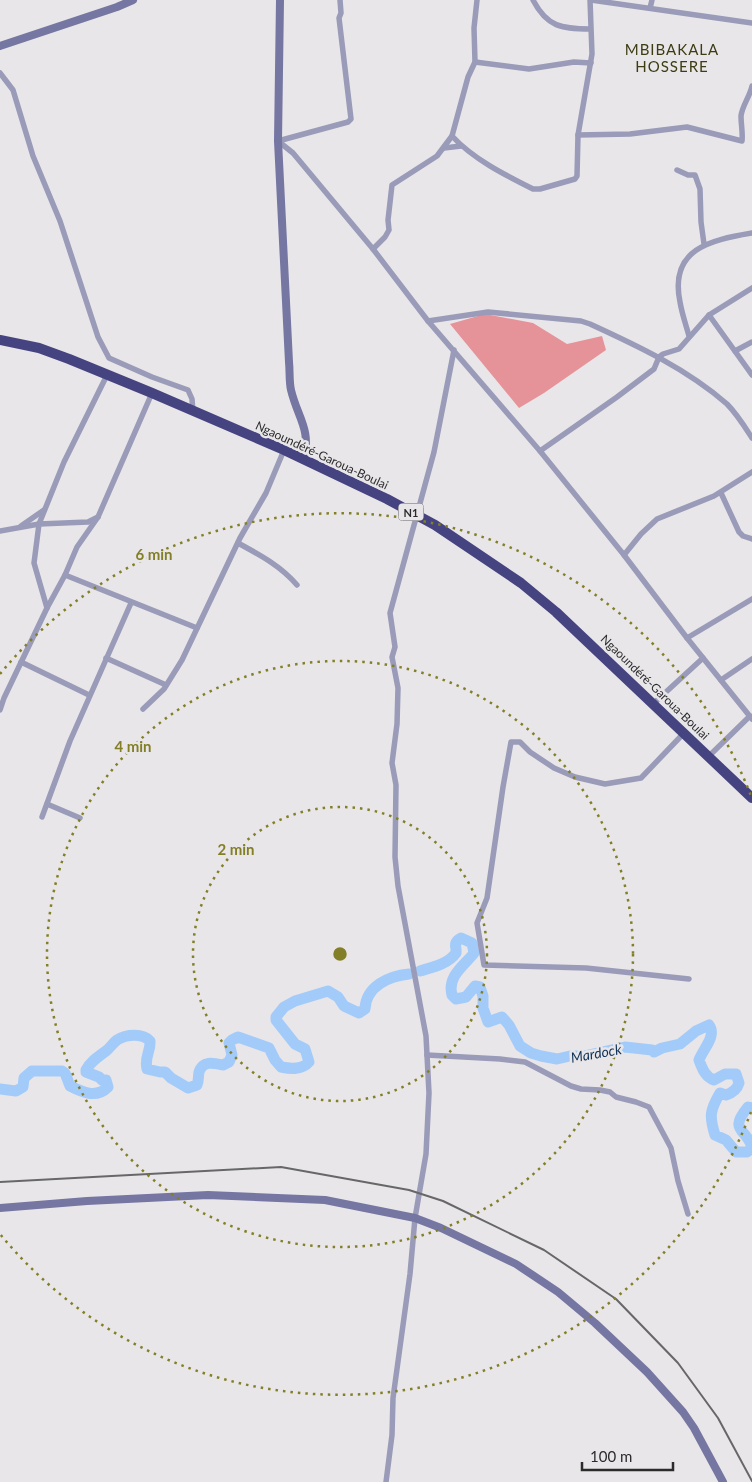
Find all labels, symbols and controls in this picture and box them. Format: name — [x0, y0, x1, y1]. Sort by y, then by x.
district label: MBIBAKALA HOSSERE — [625, 40, 719, 75]
street label: Ngaoundéré-Garoua-Boulai — [253, 418, 391, 492]
road number: N1 — [398, 504, 424, 520]
text: 6 min — [135, 545, 173, 563]
street label: Ngaoundéré-Garoua-Boulai — [598, 631, 712, 743]
text: 4 min — [114, 737, 152, 755]
text: 2 min — [217, 840, 255, 858]
centre of rings — [331, 945, 349, 963]
water label: Mardock — [569, 1040, 623, 1066]
scale bar — [582, 1440, 673, 1472]
text: 100 m — [590, 1447, 632, 1465]

